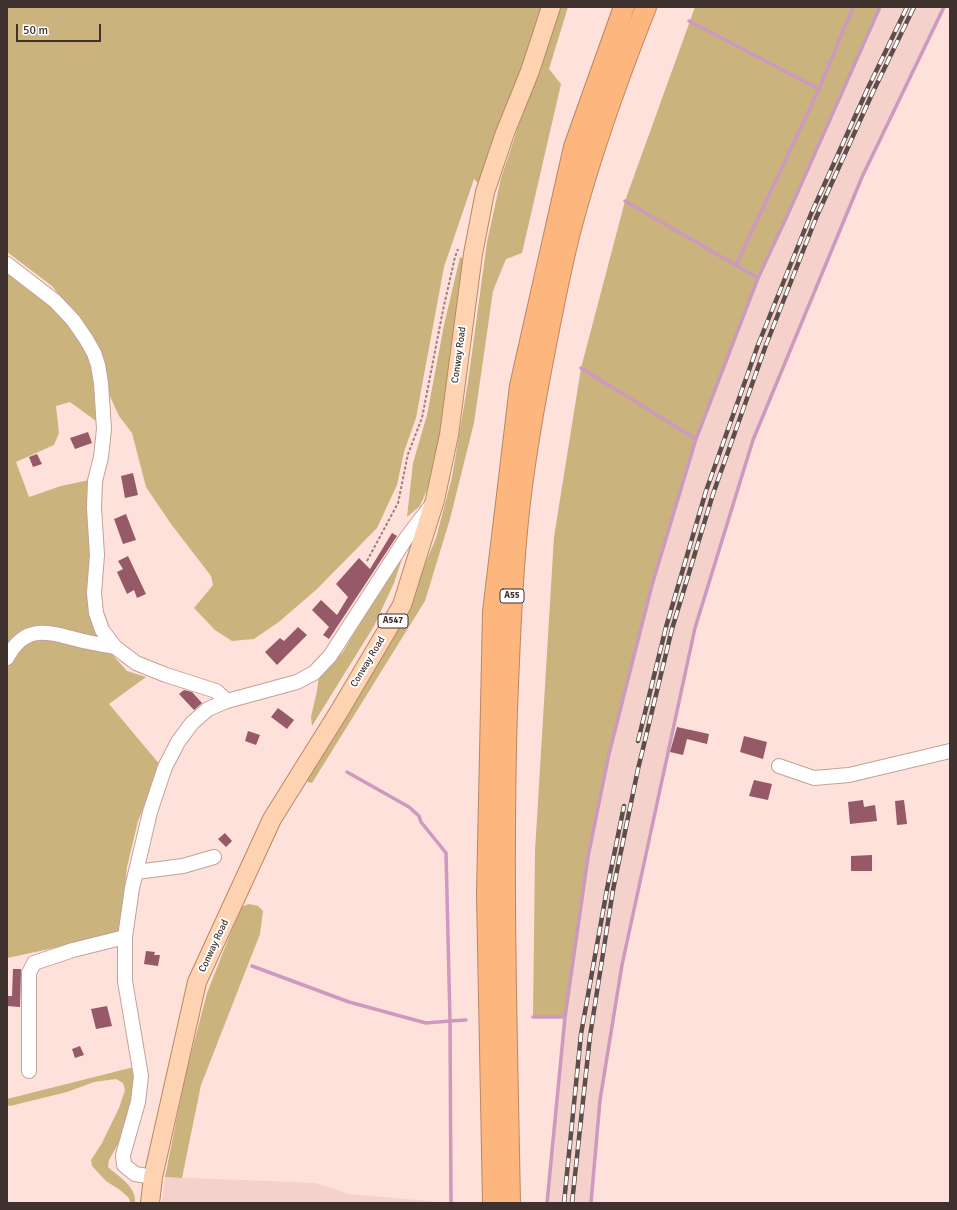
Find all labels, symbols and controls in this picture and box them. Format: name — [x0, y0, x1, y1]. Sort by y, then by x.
scale bar — [18, 16, 103, 42]
text: 50 m — [23, 23, 48, 38]
street label: Conway Road — [449, 326, 469, 384]
road number: A55 — [500, 589, 524, 603]
road number: A547 — [378, 614, 408, 628]
street label: Conway Road — [348, 635, 388, 689]
street label: Conway Road — [197, 918, 231, 974]

